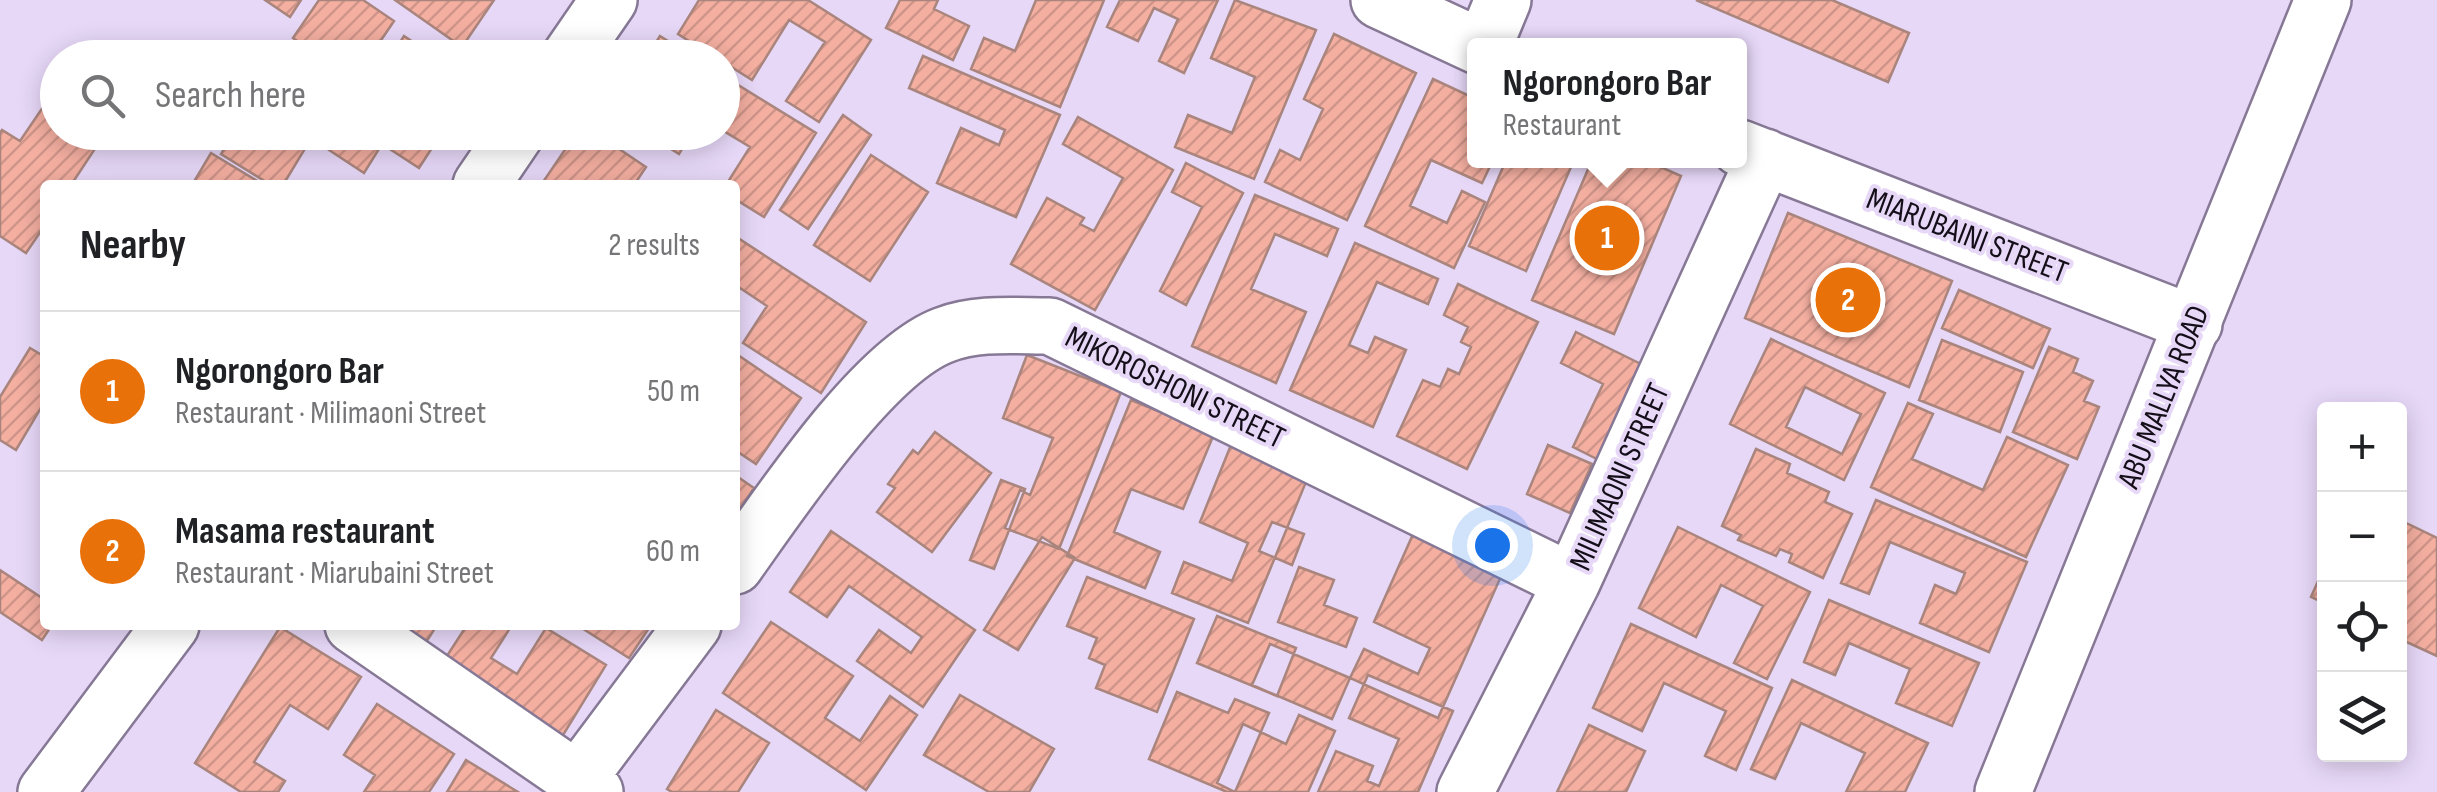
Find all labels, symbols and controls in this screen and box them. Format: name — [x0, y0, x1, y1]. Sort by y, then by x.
popup — [1467, 38, 1747, 168]
search box — [40, 40, 740, 150]
text: Ngorongoro Bar — [1502, 61, 1712, 106]
icon: search — [75, 68, 130, 123]
text: Search here — [155, 73, 306, 118]
text: Restaurant — [1502, 106, 1621, 145]
street label: MIARUBAINI STREET — [1861, 180, 2073, 292]
pin: 1 — [1574, 200, 1640, 276]
text: Nearby — [80, 220, 186, 271]
text: 2 results — [608, 226, 700, 265]
pin: 2 — [1816, 262, 1880, 338]
street label: ABU MALLYA ROAD — [2109, 300, 2218, 495]
street label: MIKOROSHONI STREET — [1059, 318, 1291, 458]
text: Ngorongoro Bar — [175, 349, 384, 394]
text: 1 — [106, 372, 119, 411]
text: 50 m — [647, 372, 700, 411]
street label: MILIMAONI STREET — [1561, 377, 1679, 577]
text: Restaurant · Milimaoni Street — [175, 394, 486, 433]
map controls — [2317, 402, 2407, 762]
button: + — [2317, 402, 2407, 492]
button: − — [2317, 492, 2407, 582]
text: Masama restaurant — [175, 509, 435, 554]
your location — [1467, 520, 1518, 571]
text: 2 — [105, 532, 120, 571]
text: 60 m — [646, 532, 700, 571]
text: Restaurant · Miarubaini Street — [175, 554, 494, 593]
button: locate — [2317, 582, 2407, 672]
button: layers — [2317, 672, 2407, 762]

